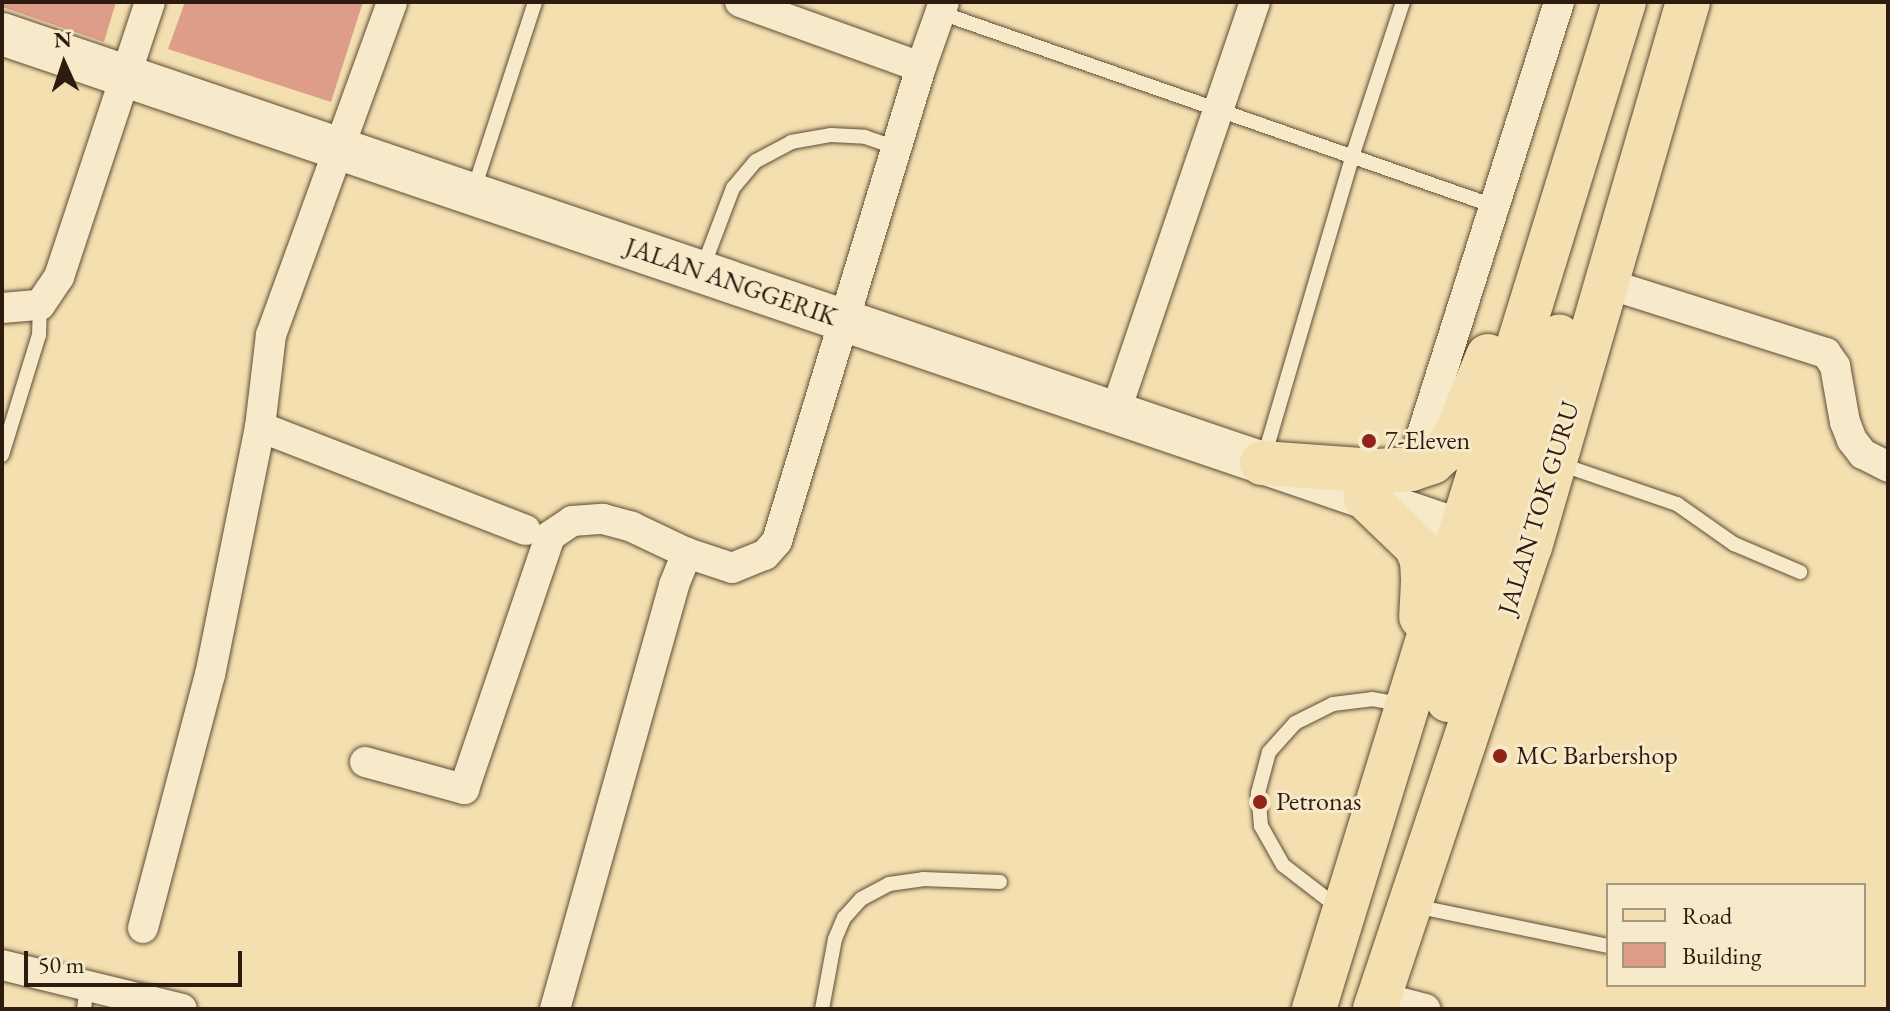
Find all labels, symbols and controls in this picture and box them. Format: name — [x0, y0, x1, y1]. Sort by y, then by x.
north arrow — [24, 24, 104, 104]
text: N — [53, 25, 72, 54]
street label: JALAN ANGGERIK — [621, 231, 841, 333]
street label: JALAN TOK GURU — [1492, 398, 1586, 618]
place label: 7-Eleven — [1385, 425, 1470, 457]
marker: 7-Eleven — [1360, 432, 1378, 450]
place label: MC Barbershop — [1516, 740, 1678, 772]
marker: MC Barbershop — [1491, 747, 1509, 765]
place label: Petronas — [1276, 786, 1361, 818]
marker: Petronas — [1251, 793, 1269, 811]
legend — [1606, 883, 1866, 987]
text: Road — [1682, 900, 1732, 931]
scale bar — [28, 935, 246, 985]
text: Building — [1682, 940, 1762, 971]
text: 50 m — [38, 949, 85, 980]

